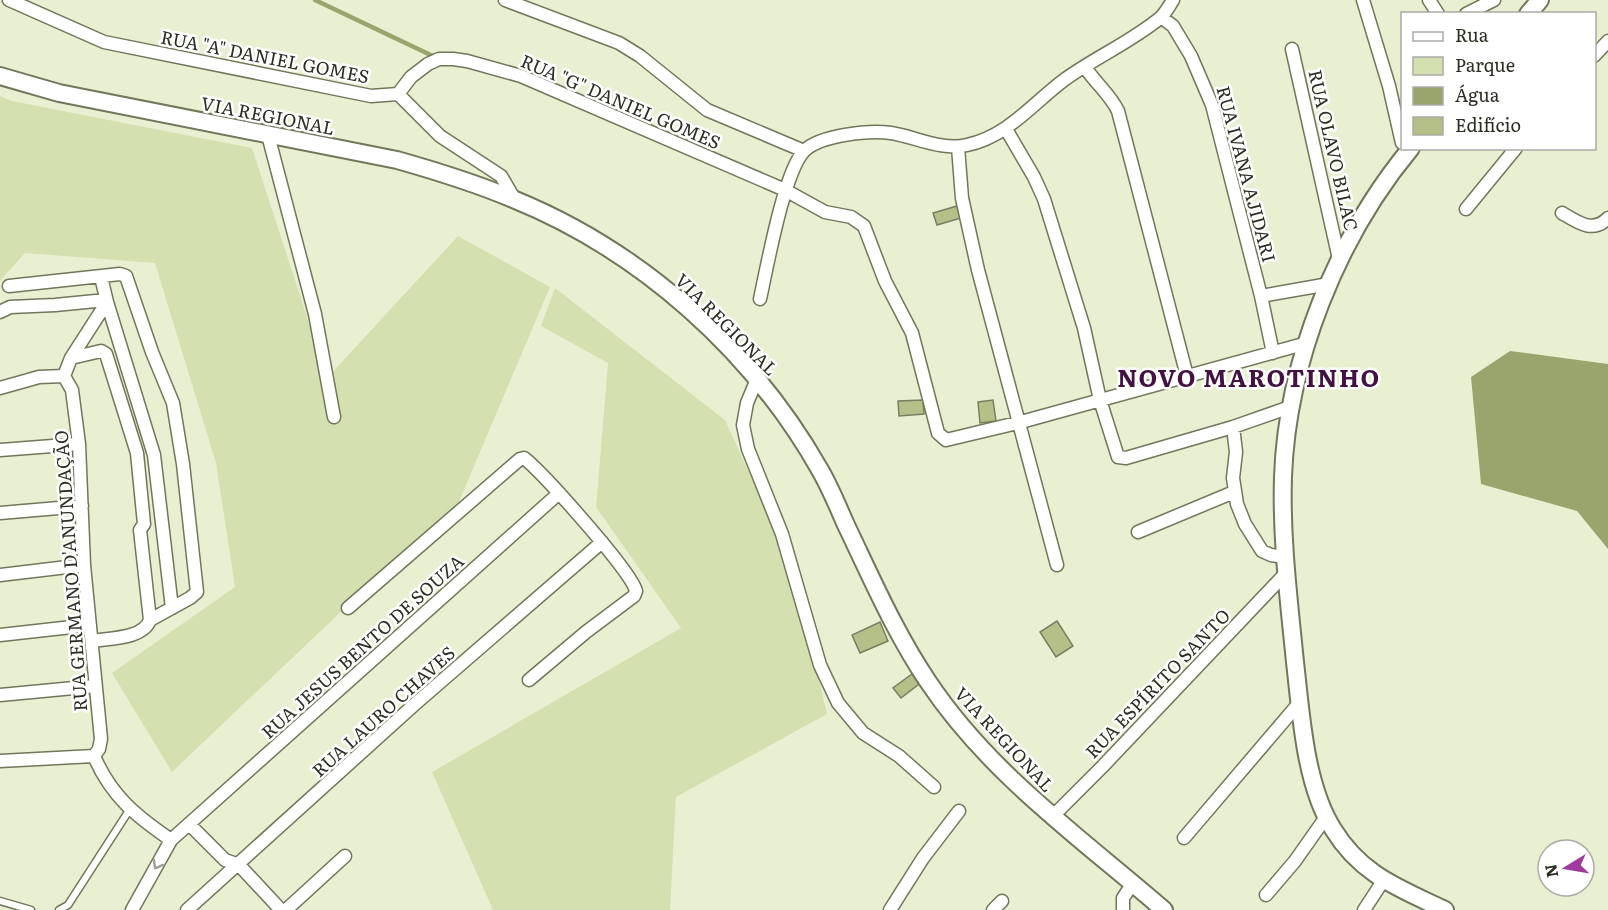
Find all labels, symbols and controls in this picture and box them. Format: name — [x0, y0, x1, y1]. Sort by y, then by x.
legend — [1401, 12, 1596, 150]
text: Rua — [1455, 21, 1489, 48]
street label: RUA "A" DANIEL GOMES — [159, 23, 371, 89]
street label: RUA "G" DANIEL GOMES — [517, 47, 725, 155]
text: Parque — [1455, 51, 1515, 78]
street label: RUA OLAVO BILAC — [1302, 67, 1366, 233]
text: Água — [1455, 81, 1500, 108]
street label: RUA IVANA AJIDARI — [1210, 83, 1284, 265]
street label: VIA REGIONAL — [199, 89, 337, 141]
text: Edifício — [1455, 111, 1521, 138]
street label: VIA REGIONAL — [670, 267, 784, 381]
district label: NOVO MAROTINHO — [1117, 359, 1381, 394]
street label: RUA GERMANO D'ANUNDAÇÃO — [47, 429, 93, 713]
street label: RUA JESUS BENTO DE SOUZA — [255, 547, 469, 745]
street label: RUA ESPÍRITO SANTO — [1078, 602, 1236, 764]
street label: RUA LAURO CHAVES — [305, 639, 461, 783]
street label: VIA REGIONAL — [949, 680, 1061, 798]
north arrow — [1536, 838, 1596, 898]
one-way arrow — [153, 859, 164, 869]
text: N — [1537, 862, 1563, 880]

